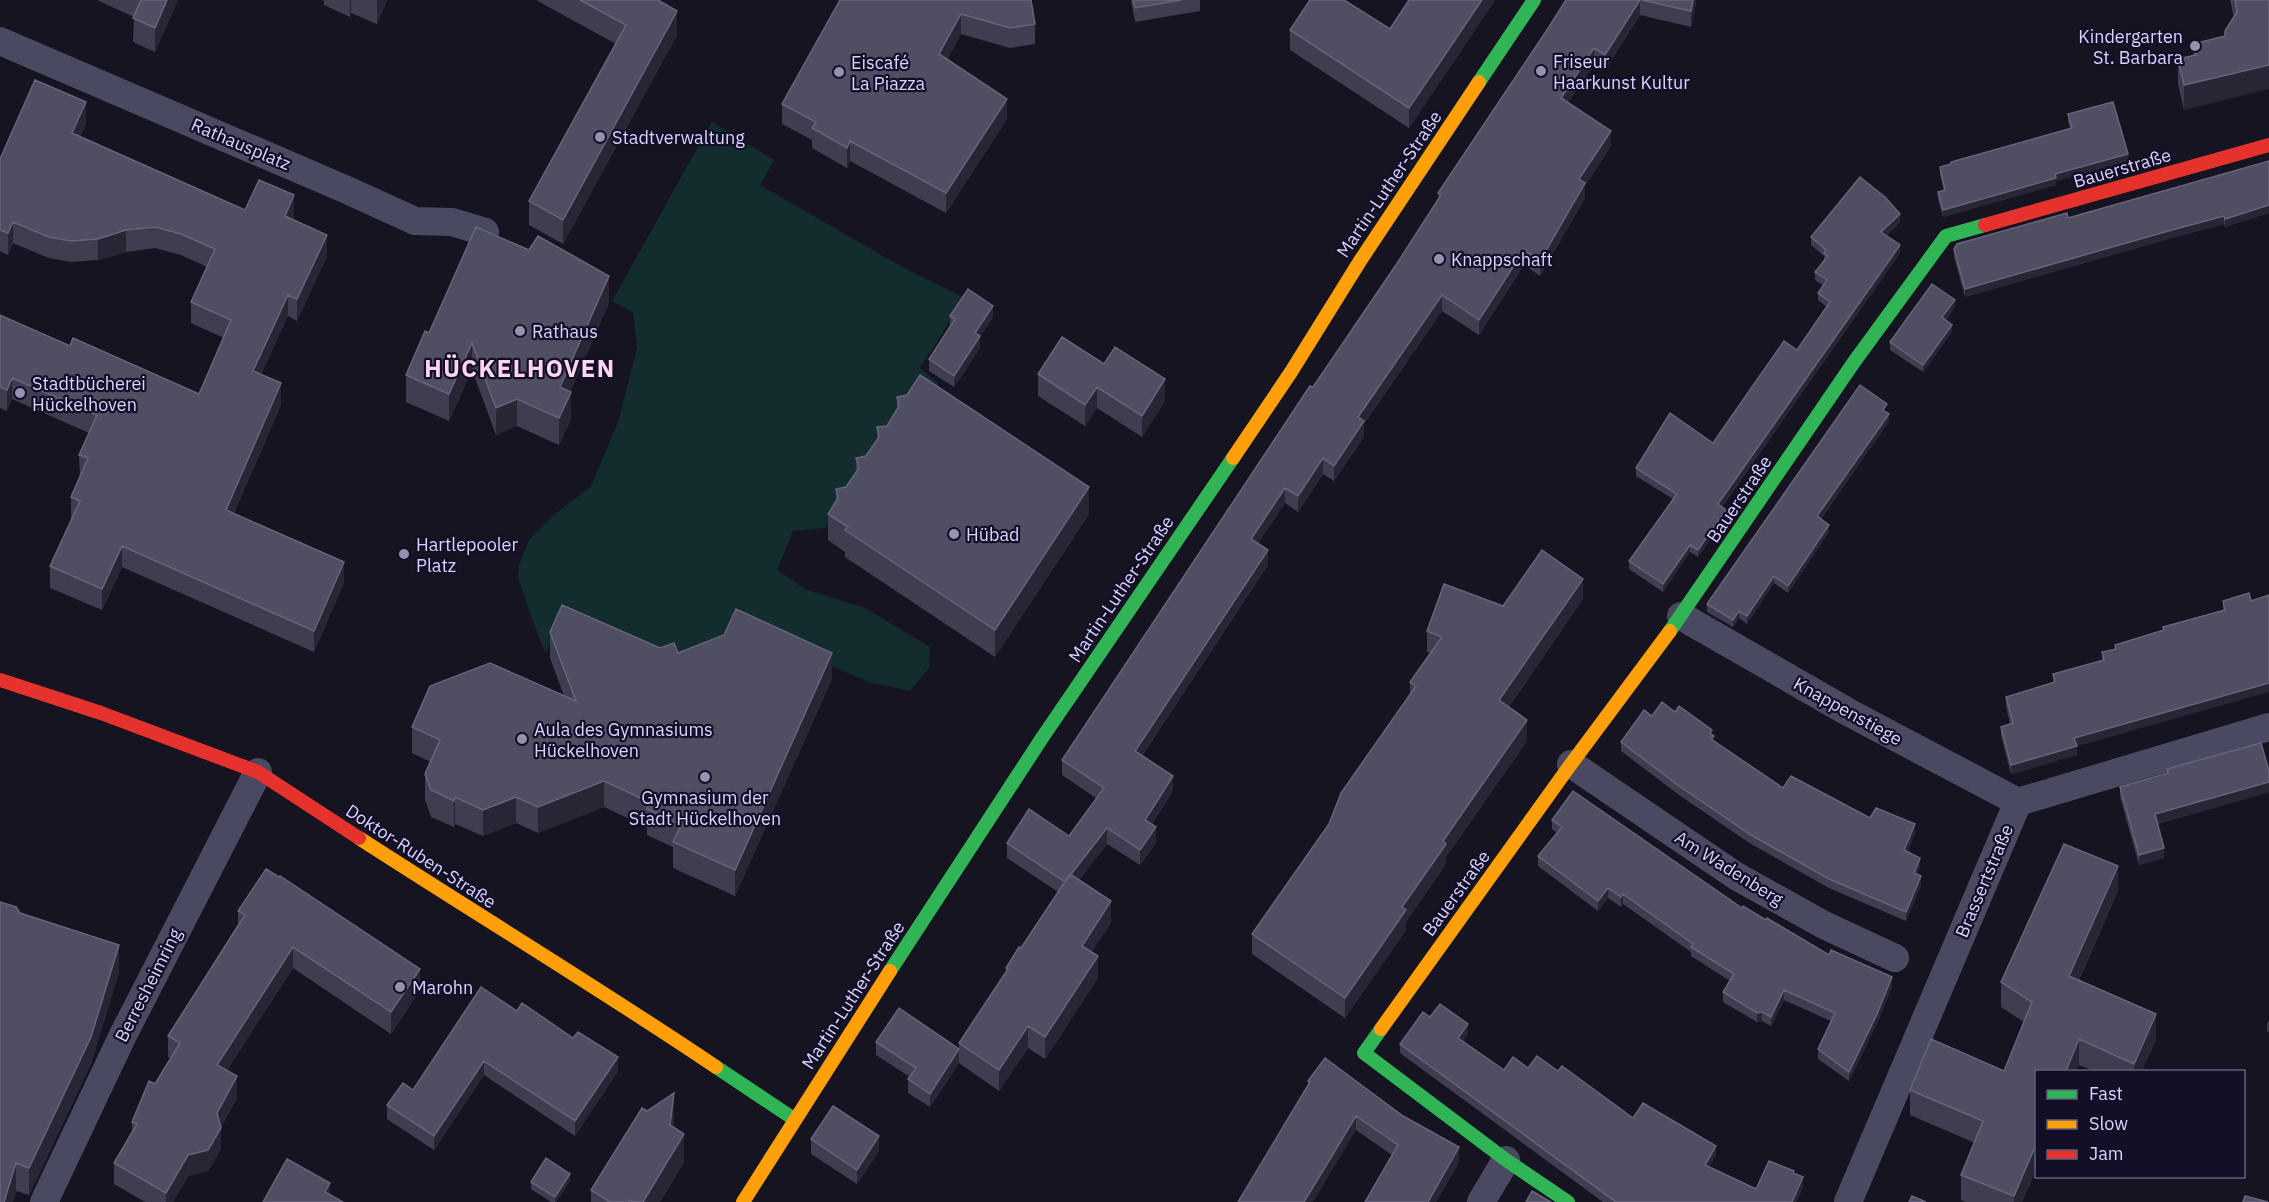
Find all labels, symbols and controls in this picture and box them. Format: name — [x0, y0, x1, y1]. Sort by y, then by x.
place label: Kindergarten St. Barbara — [2078, 25, 2183, 69]
marker: Kindergarten St. Barbara — [2188, 39, 2202, 53]
place label: Friseur Haarkunst Kultur — [1553, 50, 1690, 94]
place label: Eiscafé La Piazza — [851, 51, 926, 95]
marker: Friseur Haarkunst Kultur — [1534, 64, 1548, 78]
marker: Eiscafé La Piazza — [832, 65, 846, 79]
street label: Martin-Luther-Straße — [1331, 106, 1447, 262]
street label: Rathausplatz — [188, 113, 294, 175]
place label: Stadtverwaltung — [612, 126, 745, 149]
marker: Stadtverwaltung — [593, 130, 607, 144]
street label: Bauerstraße — [2070, 143, 2174, 193]
place label: Knappschaft — [1451, 248, 1553, 271]
marker: Knappschaft — [1432, 252, 1446, 266]
place label: Rathaus — [532, 320, 598, 343]
marker: Rathaus — [513, 324, 527, 338]
district label: HÜCKELHOVEN — [424, 352, 616, 384]
place label: Stadtbücherei Hückelhoven — [32, 372, 146, 416]
marker: Stadtbücherei Hückelhoven — [13, 386, 27, 400]
street label: Bauerstraße — [1701, 451, 1777, 547]
street label: Martin-Luther-Straße — [1063, 511, 1179, 667]
place label: Hübad — [966, 523, 1019, 546]
marker: Hübad — [947, 527, 961, 541]
place label: Hartlepooler Platz — [416, 533, 518, 577]
marker: Hartlepooler Platz — [397, 547, 411, 561]
street label: Knappenstiege — [1790, 672, 1906, 750]
place label: Aula des Gymnasiums Hückelhoven — [534, 718, 713, 762]
marker: Aula des Gymnasiums Hückelhoven — [515, 732, 529, 746]
marker: Gymnasium der Stadt Hückelhoven — [698, 770, 712, 784]
place label: Gymnasium der Stadt Hückelhoven — [629, 786, 781, 830]
street label: Doktor-Ruben-Straße — [341, 799, 501, 913]
street label: Brassertstraße — [1950, 821, 2018, 941]
street label: Am Wadenberg — [1671, 826, 1788, 911]
street label: Bauerstraße — [1417, 845, 1495, 940]
street label: Martin-Luther-Straße — [797, 917, 910, 1073]
street label: Berresheimring — [109, 924, 187, 1046]
place label: Marohn — [412, 976, 473, 999]
marker: Marohn — [393, 980, 407, 994]
legend — [2035, 1070, 2245, 1178]
text: Fast — [2089, 1082, 2123, 1105]
text: Slow — [2089, 1112, 2128, 1135]
text: Jam — [2089, 1142, 2124, 1165]

